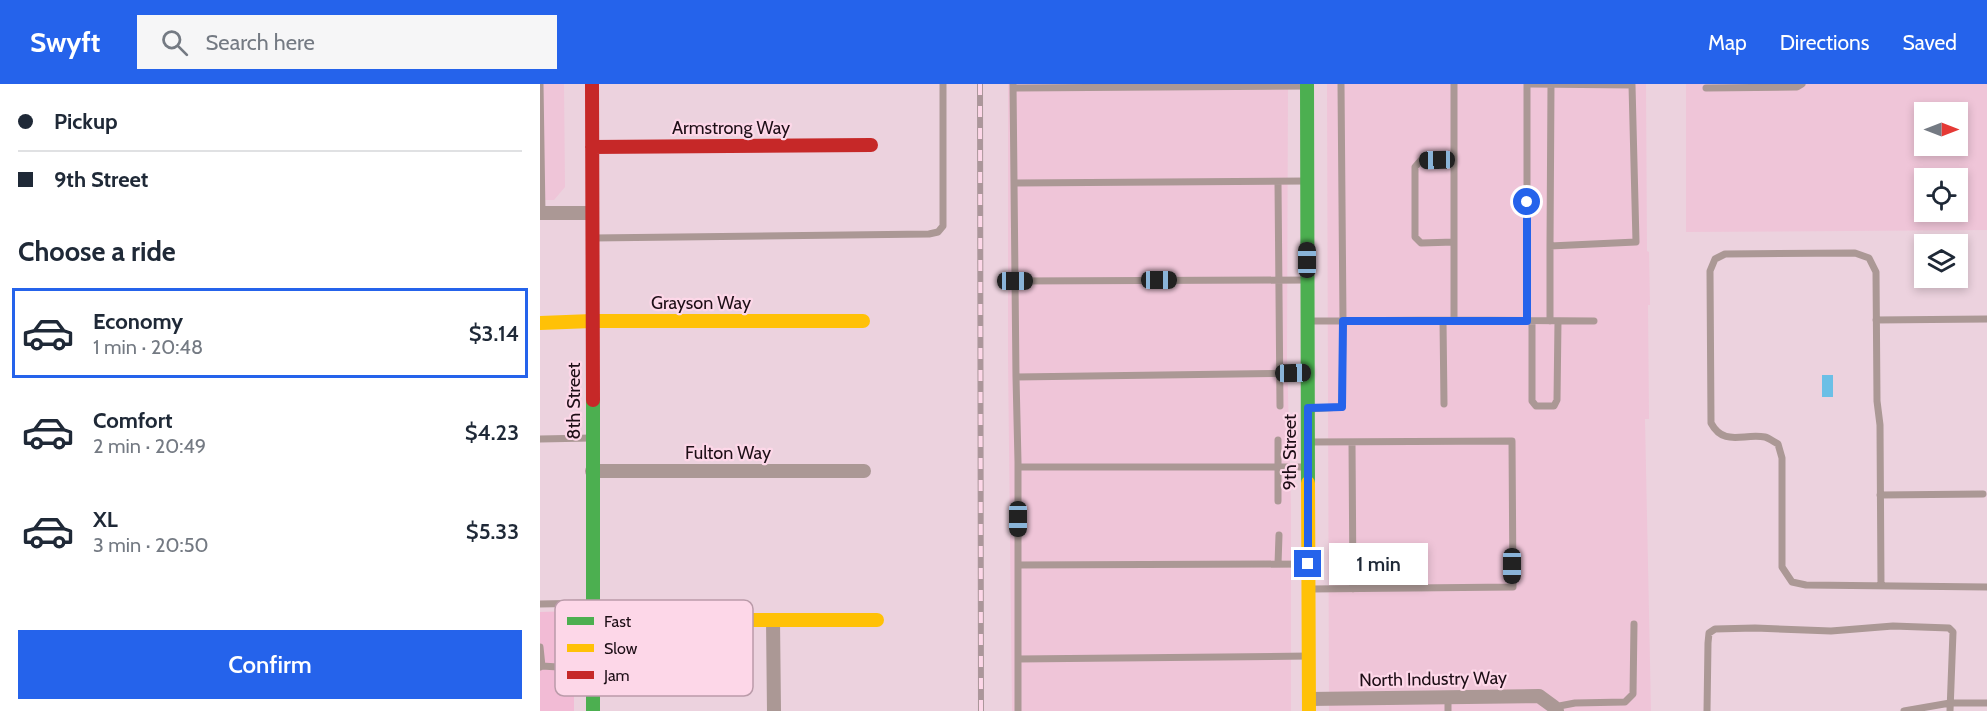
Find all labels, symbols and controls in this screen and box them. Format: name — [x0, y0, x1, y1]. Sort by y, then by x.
search box — [137, 15, 557, 69]
text: Swyft — [30, 25, 101, 59]
icon: search — [158, 26, 191, 59]
text: Search here — [206, 29, 315, 56]
text: Map — [1708, 30, 1747, 55]
text: Directions — [1780, 30, 1869, 55]
text: Saved — [1902, 30, 1957, 55]
north arrow — [1914, 102, 1968, 156]
map controls — [1914, 102, 1968, 288]
text: Pickup — [54, 108, 118, 135]
street label: Armstrong Way — [672, 117, 790, 139]
car — [1419, 151, 1455, 169]
text: 9th Street — [54, 166, 148, 193]
button: locate — [1914, 168, 1968, 222]
route start — [1513, 188, 1540, 215]
button: layers — [1914, 234, 1968, 288]
text: Choose a ride — [18, 235, 176, 268]
car — [1298, 242, 1316, 278]
car — [1141, 271, 1177, 289]
car — [997, 272, 1033, 290]
street label: Grayson Way — [651, 292, 751, 314]
icon: car — [21, 306, 75, 360]
text: Economy — [93, 308, 183, 335]
text: $3.14 — [469, 320, 519, 347]
text: 1 min · 20:48 — [93, 335, 203, 359]
street label: 8th Street — [563, 362, 585, 440]
car — [1275, 364, 1311, 382]
icon: car — [21, 405, 75, 459]
text: Comfort — [93, 407, 172, 434]
street label: 9th Street — [1279, 414, 1301, 490]
text: $4.23 — [465, 419, 519, 446]
text: 2 min · 20:49 — [93, 434, 206, 458]
street label: Fulton Way — [685, 442, 771, 464]
car — [1009, 501, 1027, 537]
icon: car — [21, 504, 75, 558]
text: XL — [93, 506, 118, 533]
text: $5.33 — [466, 518, 519, 545]
text: 3 min · 20:50 — [93, 533, 208, 557]
callout: 1 min — [1329, 543, 1428, 585]
car — [1503, 548, 1521, 584]
route end — [1294, 550, 1321, 577]
text: 1 min — [1356, 552, 1401, 576]
legend — [555, 600, 753, 696]
text: Fast — [604, 612, 632, 631]
button: Confirm — [18, 630, 522, 699]
text: Slow — [604, 639, 638, 658]
text: Jam — [603, 666, 630, 685]
street label: North Industry Way — [1359, 667, 1507, 691]

